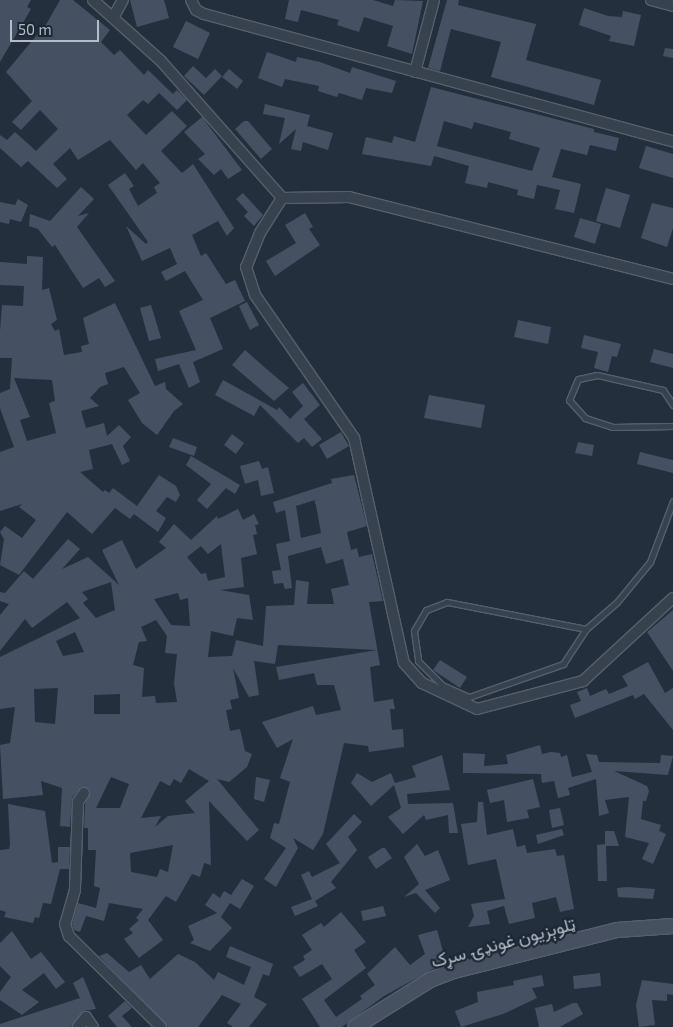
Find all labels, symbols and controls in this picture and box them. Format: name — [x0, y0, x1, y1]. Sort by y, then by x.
scale bar — [12, 10, 101, 42]
text: 50 m — [18, 20, 52, 38]
street label: ټلوېزيون غونډۍ سړک — [428, 912, 578, 972]

